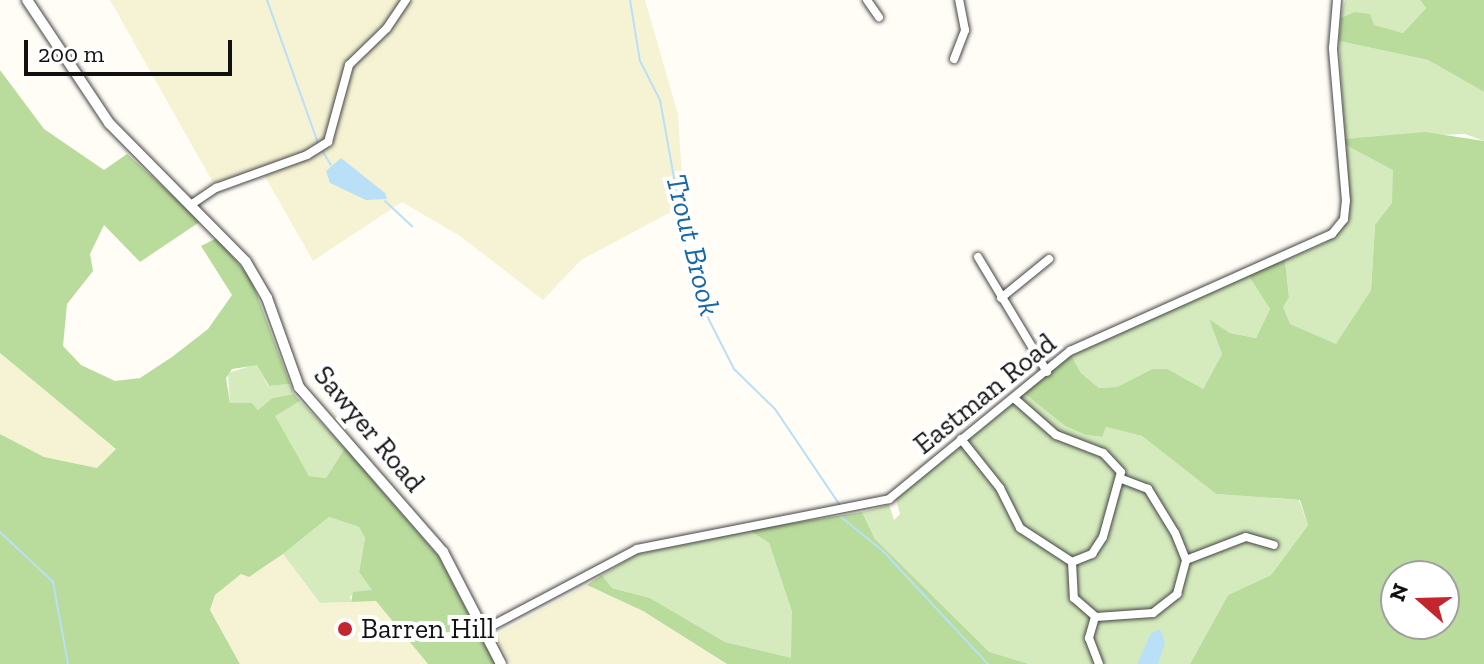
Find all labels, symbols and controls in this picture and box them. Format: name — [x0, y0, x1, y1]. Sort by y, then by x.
scale bar — [28, 24, 236, 74]
text: 200 m — [38, 39, 104, 68]
water label: Trout Brook — [658, 171, 728, 319]
street label: Eastman Road — [907, 327, 1063, 461]
street label: Sawyer Road — [306, 359, 432, 499]
north arrow — [1380, 560, 1460, 640]
text: N — [1383, 580, 1414, 605]
place label: Barren Hill — [361, 612, 494, 646]
marker: Barren Hill — [336, 620, 354, 638]

